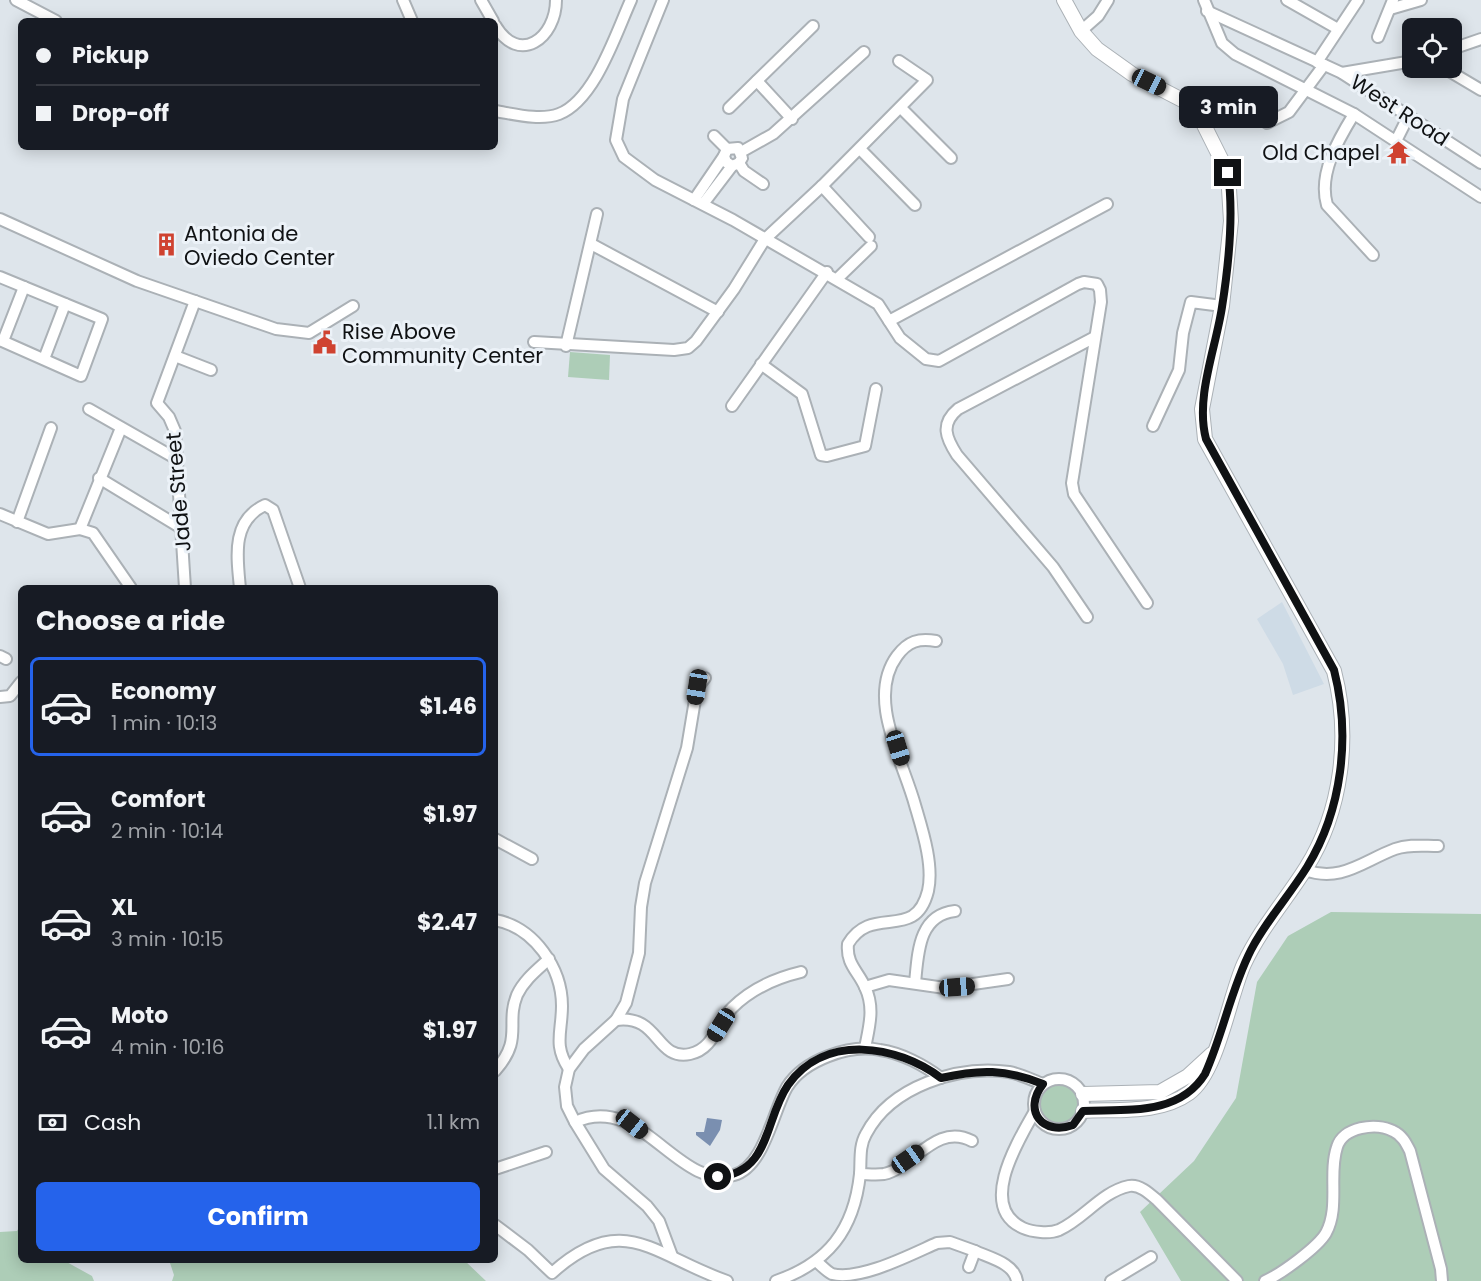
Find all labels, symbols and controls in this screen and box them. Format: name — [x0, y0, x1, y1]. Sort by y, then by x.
map controls — [1402, 18, 1462, 78]
button: locate — [1402, 18, 1462, 78]
text: Pickup — [72, 40, 149, 71]
car — [1129, 66, 1169, 98]
street label: West Road — [1345, 67, 1455, 153]
callout: 3 min — [1178, 86, 1278, 128]
text: 3 min — [1200, 93, 1257, 121]
text: Drop-off — [72, 98, 169, 129]
place label: Old Chapel — [1262, 138, 1380, 167]
temple icon: Old Chapel — [1385, 139, 1411, 165]
route end — [1214, 159, 1241, 186]
place label: Antonia de Oviedo Center — [184, 219, 335, 272]
building icon: Antonia de Oviedo Center — [153, 232, 179, 258]
place label: Rise Above Community Center — [342, 317, 543, 370]
public building icon: Rise Above Community Center — [311, 330, 337, 356]
street label: Jade Street — [158, 431, 198, 553]
text: Choose a ride — [36, 602, 225, 639]
car — [685, 668, 709, 706]
text: Economy — [111, 676, 216, 707]
icon: car — [39, 680, 93, 734]
text: $1.46 — [419, 691, 477, 722]
text: 1 min · 10:13 — [111, 709, 217, 737]
car — [884, 728, 912, 768]
text: Comfort — [111, 784, 205, 815]
icon: car — [39, 788, 93, 842]
text: $1.97 — [423, 799, 477, 830]
text: 2 min · 10:14 — [111, 817, 223, 845]
text: XL — [111, 892, 137, 923]
icon: car — [39, 896, 93, 950]
text: $2.47 — [417, 907, 477, 938]
text: 3 min · 10:15 — [111, 925, 224, 953]
car — [938, 977, 976, 997]
text: Moto — [111, 1000, 168, 1031]
icon: car — [39, 1004, 93, 1058]
car — [704, 1005, 738, 1045]
text: $1.97 — [423, 1015, 477, 1046]
text: 4 min · 10:16 — [111, 1033, 224, 1061]
icon: cash — [36, 1106, 69, 1139]
car — [612, 1106, 652, 1142]
text: Cash — [84, 1107, 141, 1138]
text: 1.1 km — [427, 1108, 480, 1136]
car — [888, 1141, 928, 1177]
route start — [704, 1163, 731, 1190]
button: Confirm — [36, 1182, 480, 1251]

